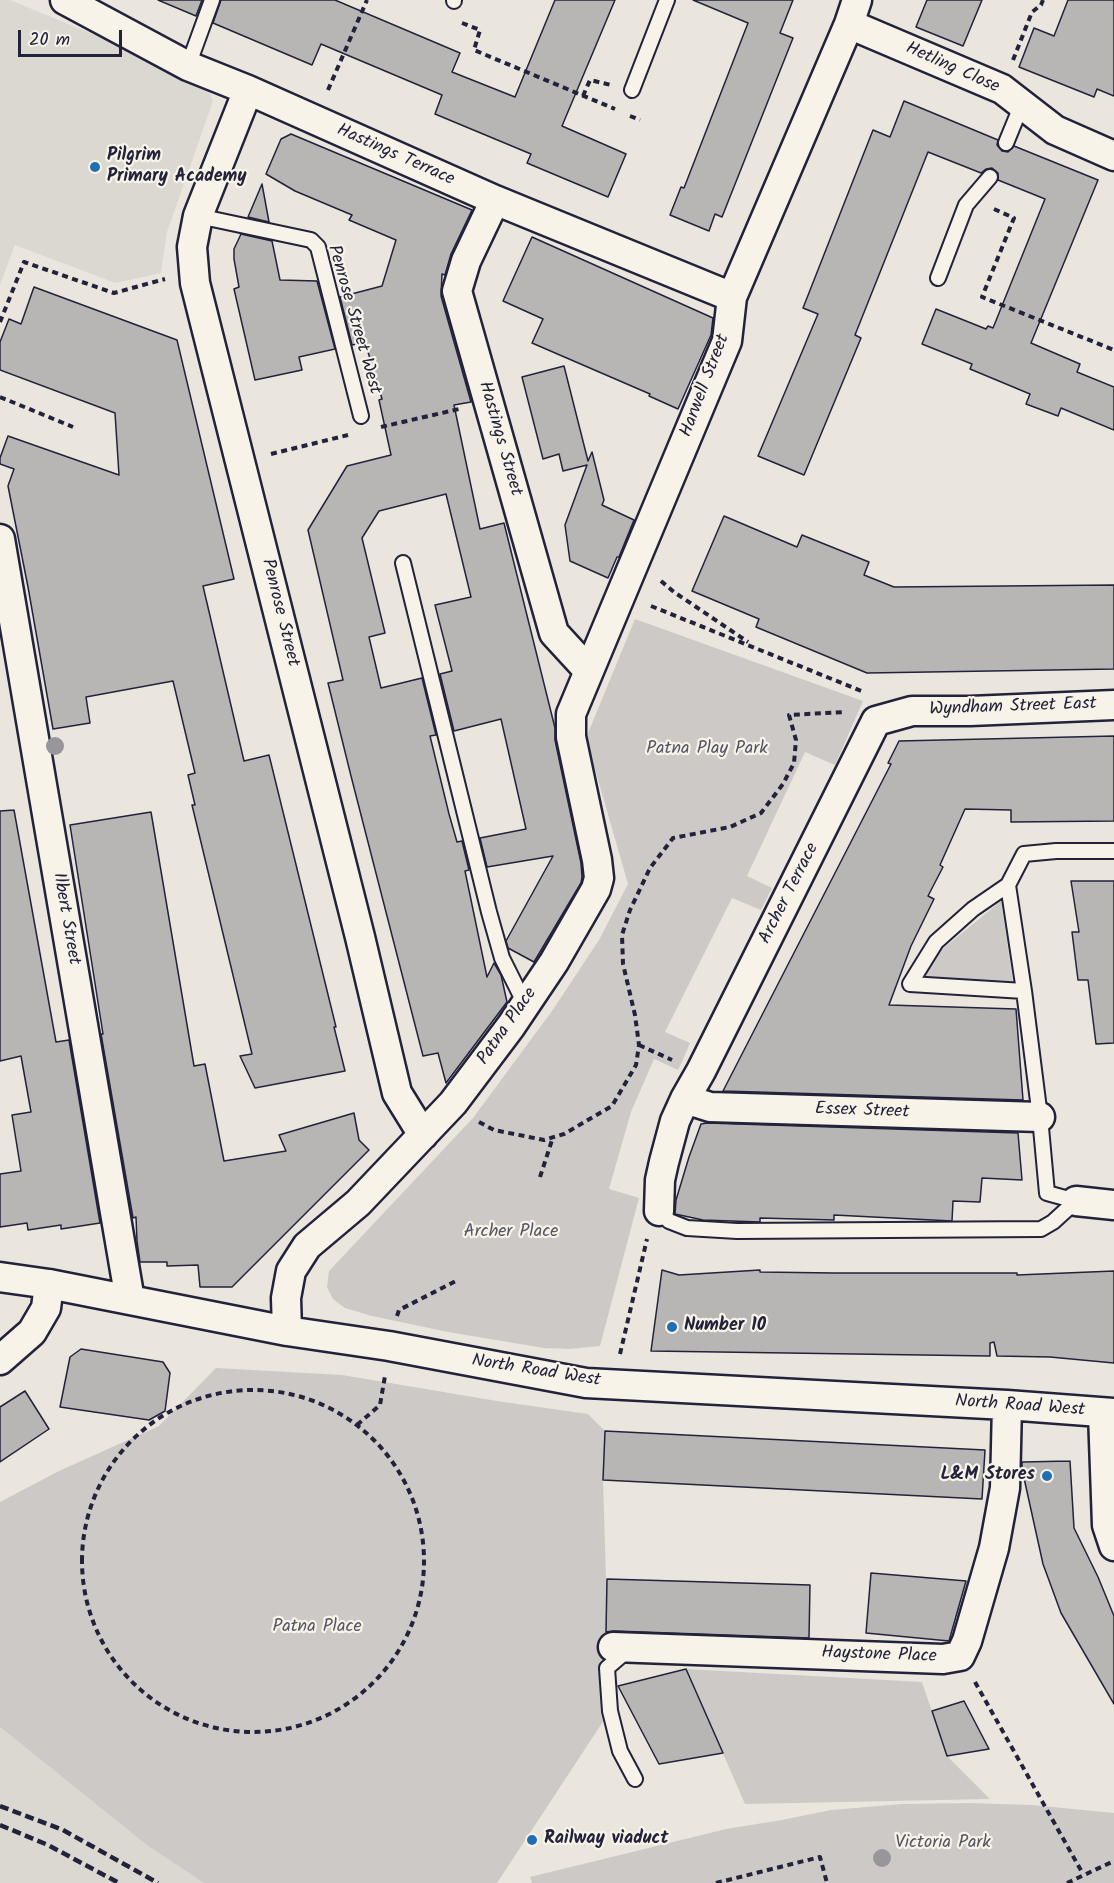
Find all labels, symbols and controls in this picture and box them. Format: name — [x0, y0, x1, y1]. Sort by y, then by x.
scale bar — [21, 18, 124, 56]
text: 20 m — [29, 26, 70, 55]
street label: Hetling Close — [902, 39, 1002, 99]
street label: Hastings Terrace — [333, 120, 457, 192]
place label: Pilgrim Primary Academy — [107, 146, 247, 188]
marker: Pilgrim Primary Academy — [88, 160, 102, 174]
street label: Penrose Street West — [321, 243, 385, 397]
street label: Harwell Street — [677, 332, 735, 440]
street label: Hastings Street — [472, 379, 526, 499]
street label: Penrose Street — [255, 557, 303, 669]
street label: Wyndham Street East — [929, 694, 1097, 722]
park label: Patna Play Park — [646, 739, 768, 761]
street label: Archer Terrace — [755, 840, 825, 948]
street label: Ilbert Street — [46, 871, 84, 967]
street label: Patna Place — [474, 984, 542, 1070]
street label: Essex Street — [814, 1100, 910, 1124]
park label: Archer Place — [464, 1222, 558, 1244]
place label: Number 10 — [684, 1316, 766, 1338]
marker: Number 10 — [665, 1320, 679, 1334]
street label: North Road West — [470, 1351, 602, 1393]
street label: North Road West — [954, 1392, 1086, 1422]
place label: L&M Stores — [941, 1465, 1035, 1487]
marker: L&M Stores — [1040, 1469, 1054, 1483]
park label: Patna Place — [272, 1617, 362, 1639]
street label: Haystone Place — [821, 1643, 937, 1669]
place label: Railway viaduct — [544, 1829, 669, 1851]
marker: Railway viaduct — [525, 1833, 539, 1847]
park label: Victoria Park — [895, 1833, 991, 1855]

